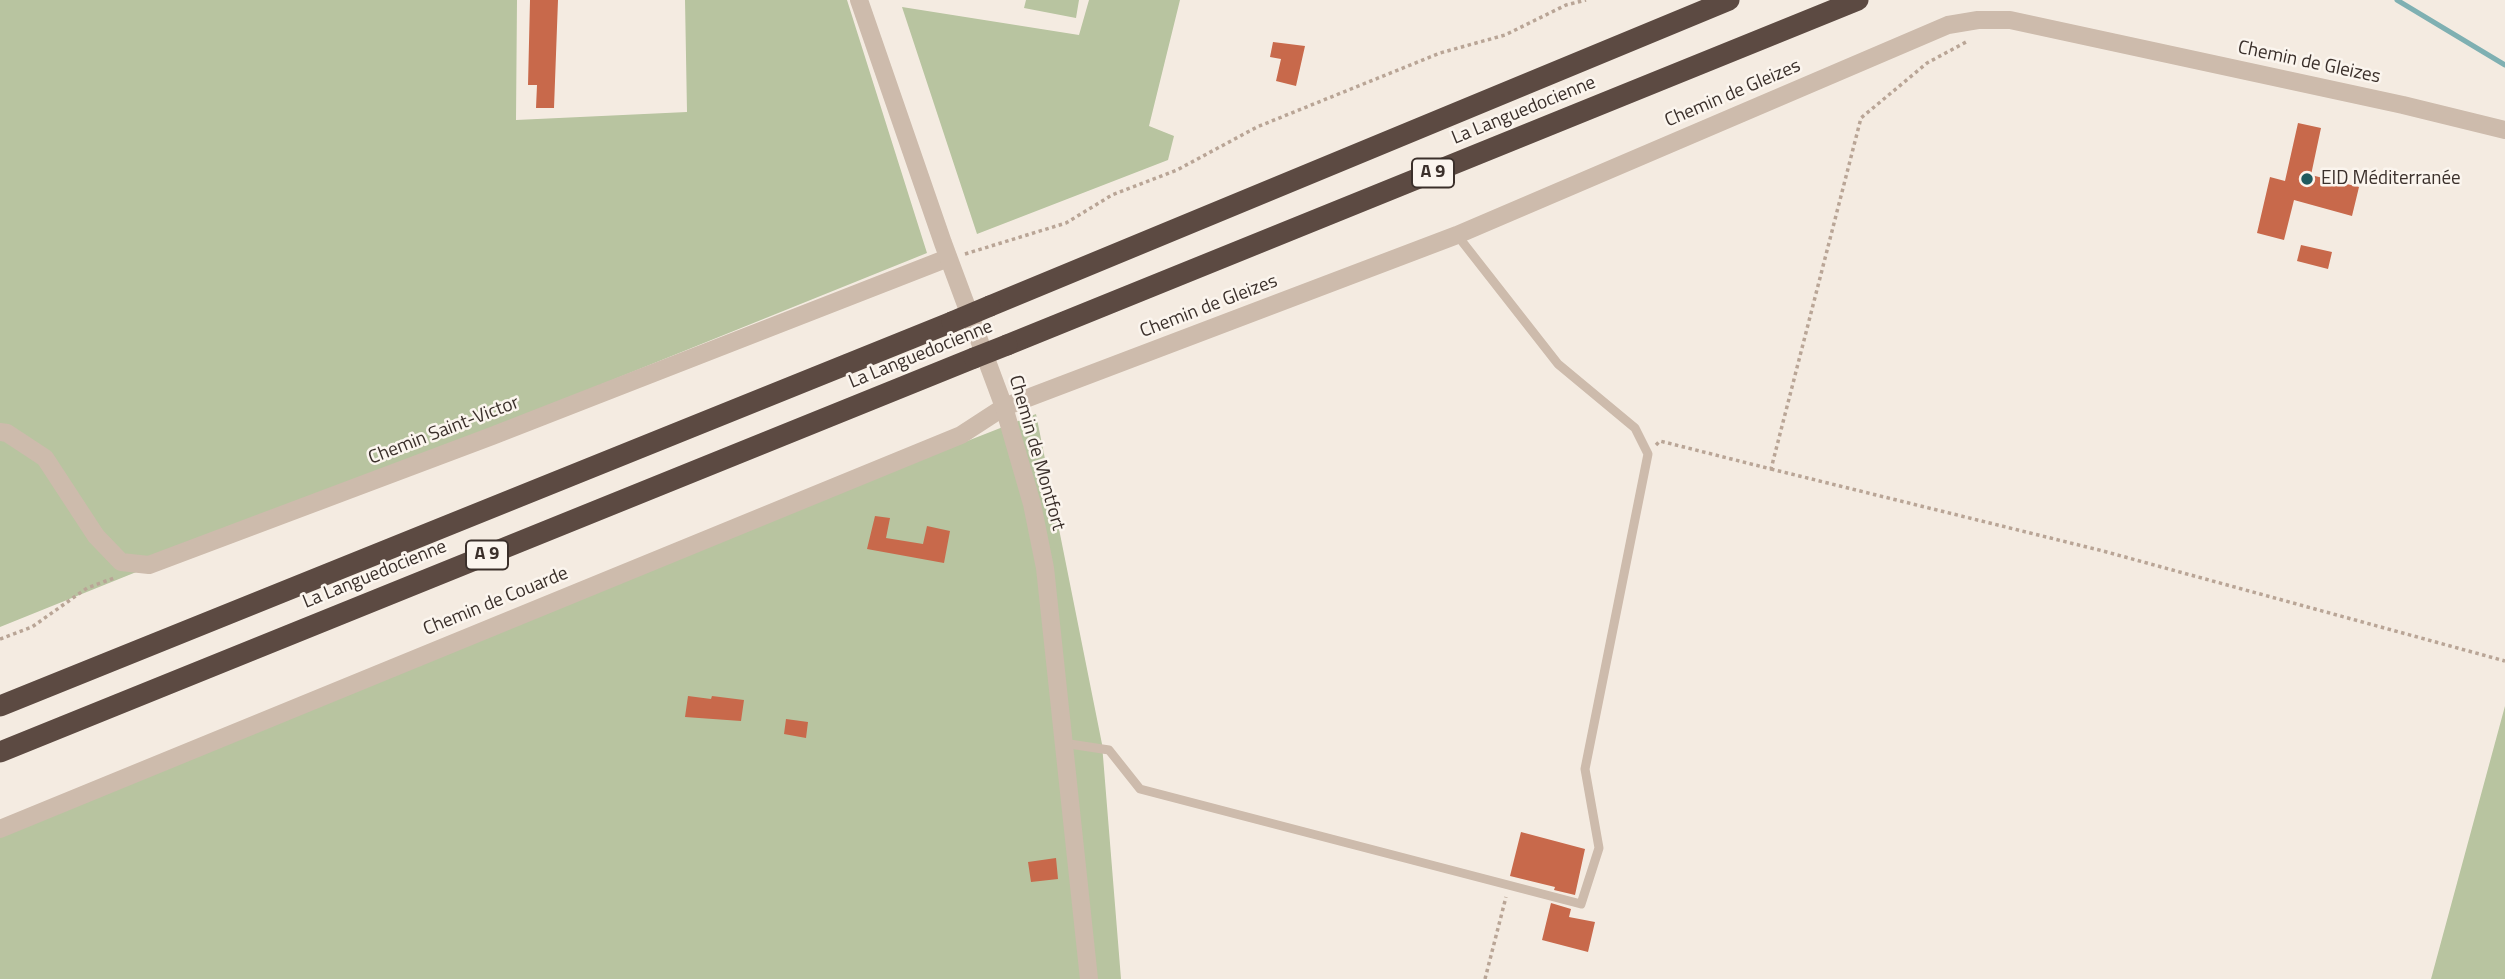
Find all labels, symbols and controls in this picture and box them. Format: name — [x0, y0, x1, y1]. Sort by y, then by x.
street label: Chemin de Gleizes — [2236, 37, 2382, 89]
street label: Chemin de Gleizes — [1662, 55, 1804, 133]
street label: La Languedocienne — [1449, 72, 1599, 150]
road number: A 9 — [1412, 158, 1454, 188]
place label: EID Méditerranée — [2321, 168, 2461, 190]
marker: EID Méditerranée — [2299, 171, 2315, 187]
street label: Chemin de Gleizes — [1137, 270, 1281, 344]
street label: La Languedocienne — [846, 316, 996, 394]
street label: Chemin de Montfort — [1003, 373, 1069, 533]
street label: Chemin Saint-Victor — [365, 392, 523, 470]
street label: La Languedocienne — [300, 536, 450, 614]
road number: A 9 — [466, 540, 508, 570]
street label: Chemin de Couarde — [420, 563, 572, 641]

